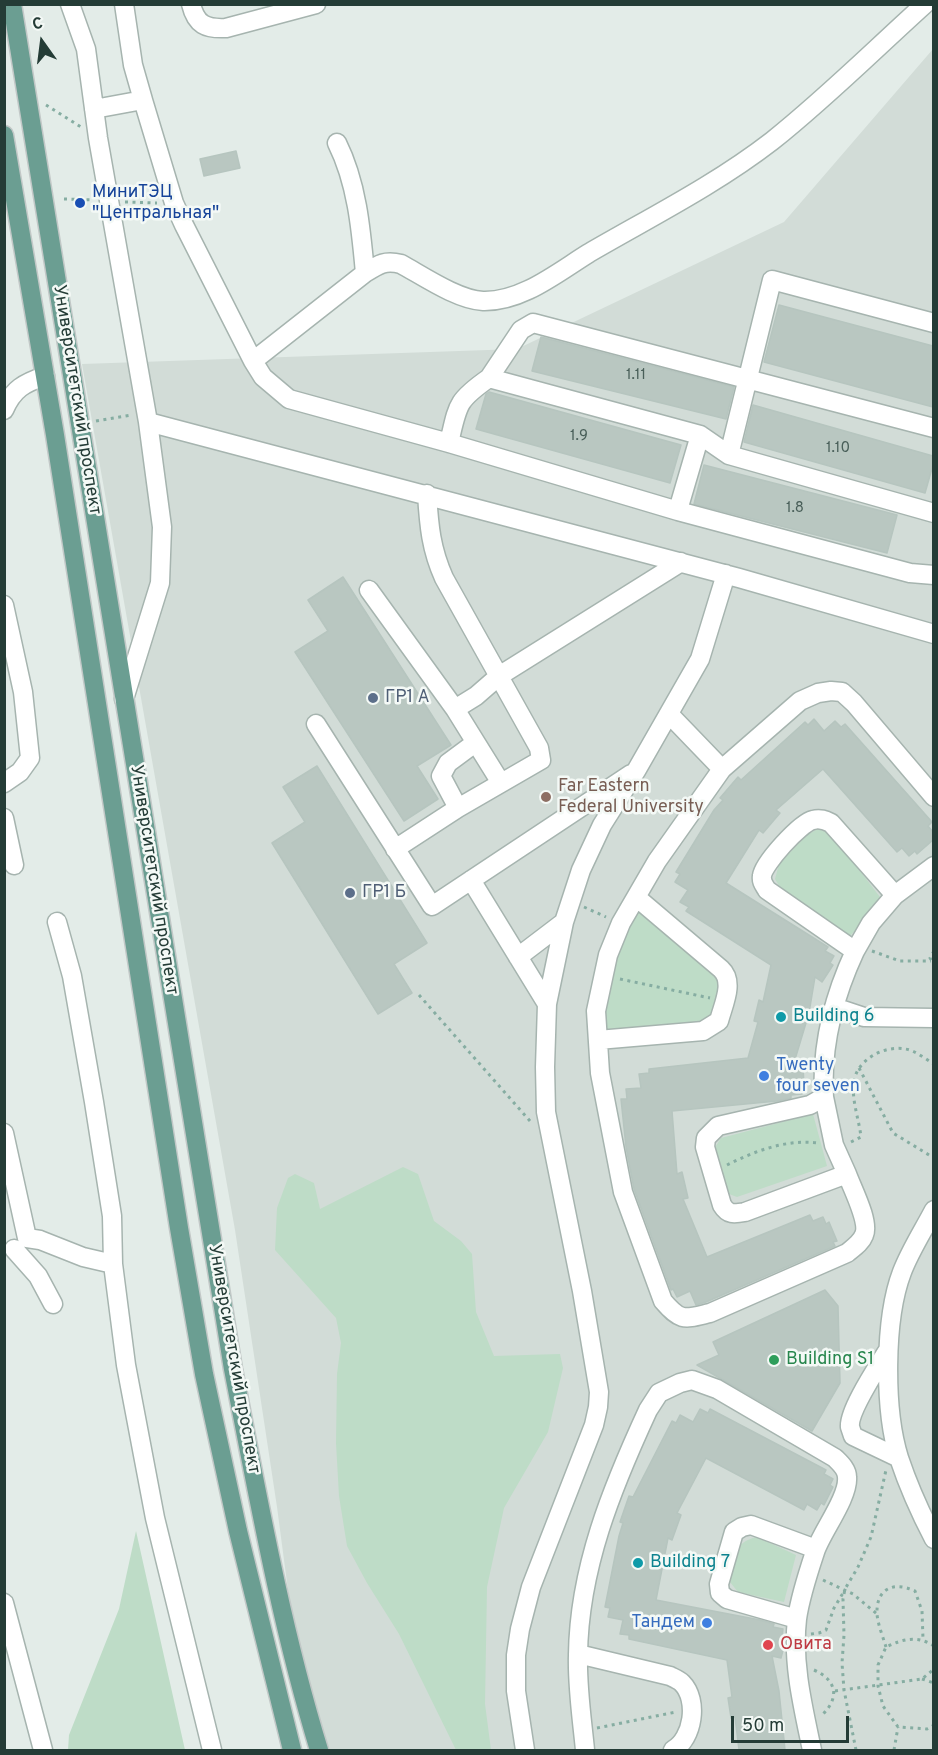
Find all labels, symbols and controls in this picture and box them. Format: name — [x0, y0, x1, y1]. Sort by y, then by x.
north arrow — [12, 12, 72, 72]
text: С — [30, 14, 45, 35]
place label: МиниТЭЦ "Центральная" — [92, 182, 219, 224]
marker: МиниТЭЦ "Центральная" — [73, 196, 87, 210]
street label: Университетский проспект — [47, 284, 105, 516]
house number: 1.11 — [626, 367, 646, 385]
house number: 1.9 — [570, 428, 588, 446]
house number: 1.10 — [826, 440, 850, 458]
house number: 1.8 — [786, 500, 804, 518]
place label: ГР1 А — [385, 687, 430, 709]
marker: ГР1 А — [366, 691, 380, 705]
street label: Университетский проспект — [124, 764, 182, 996]
place label: Far Eastern Federal University — [558, 776, 704, 818]
marker: Far Eastern Federal University — [539, 790, 553, 804]
place label: ГР1 Б — [362, 882, 406, 904]
marker: ГР1 Б — [343, 886, 357, 900]
place label: Building 6 — [793, 1006, 874, 1028]
marker: Building 6 — [774, 1010, 788, 1024]
place label: Twenty four seven — [776, 1055, 860, 1098]
marker: Twenty four seven — [757, 1069, 771, 1083]
street label: Университетский проспект — [202, 1243, 264, 1475]
place label: Building S1 — [786, 1349, 874, 1371]
marker: Building S1 — [767, 1353, 781, 1367]
place label: Building 7 — [650, 1552, 730, 1574]
marker: Building 7 — [631, 1556, 645, 1570]
place label: Тандем — [631, 1612, 695, 1634]
marker: Тандем — [700, 1616, 714, 1630]
place label: Овита — [780, 1634, 832, 1656]
marker: Овита — [761, 1638, 775, 1652]
scale bar — [734, 1704, 852, 1742]
text: 50 m — [742, 1715, 784, 1738]

